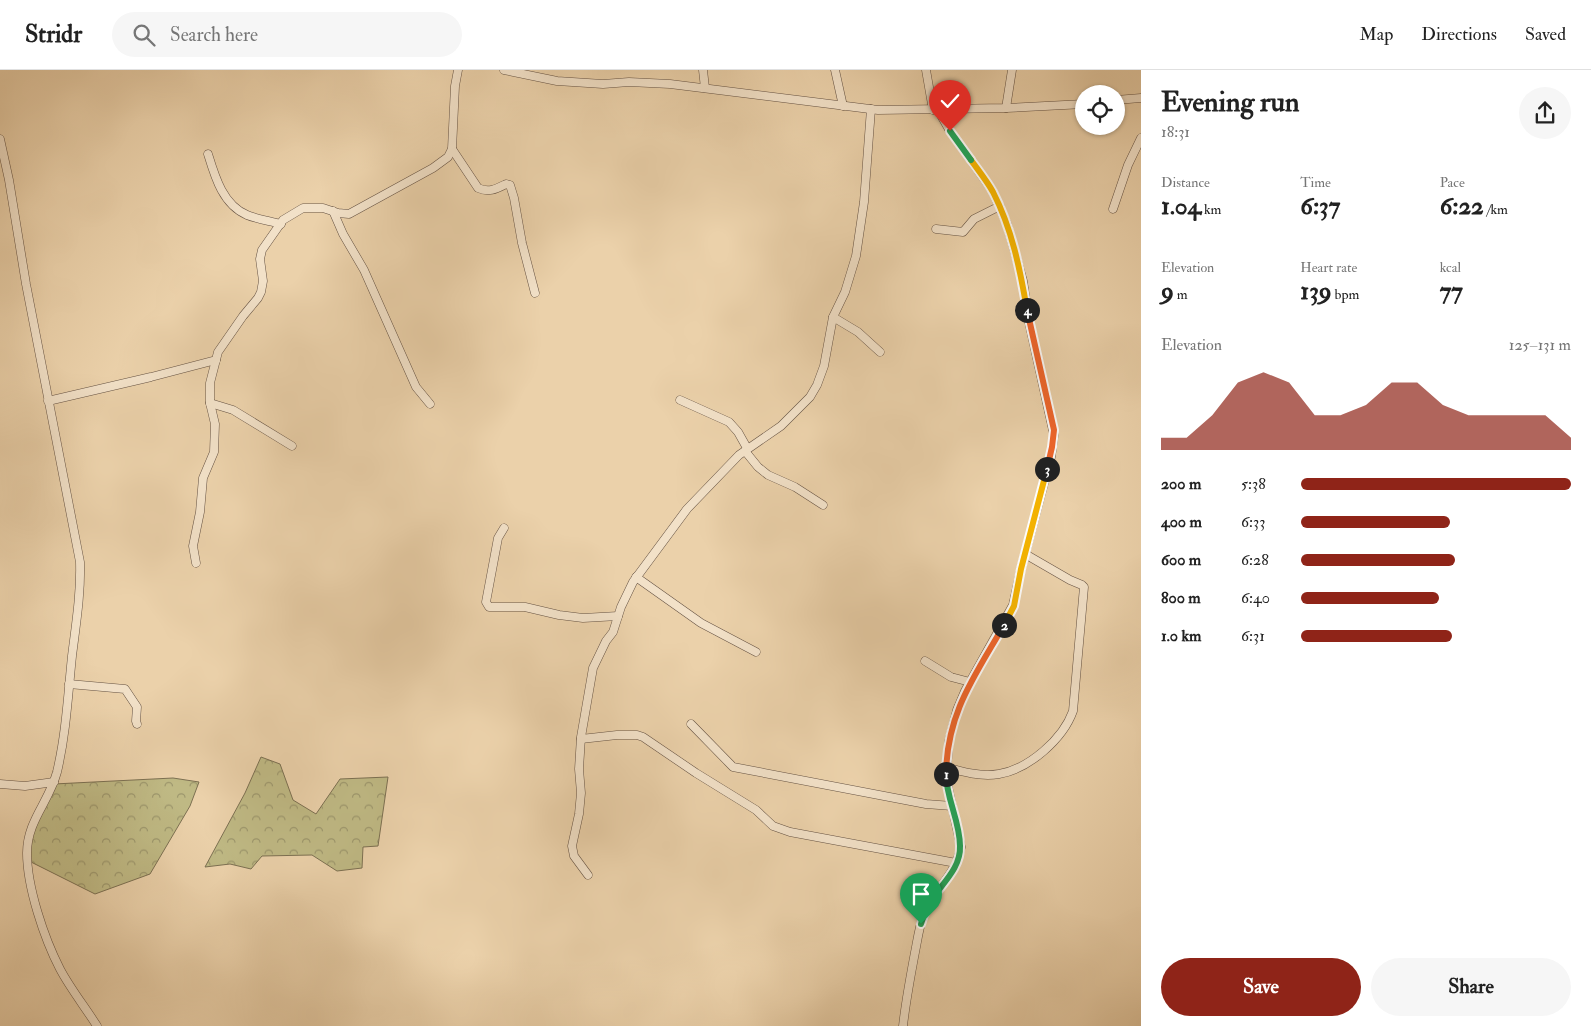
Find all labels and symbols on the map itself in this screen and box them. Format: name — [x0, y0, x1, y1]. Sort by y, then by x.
pin — [929, 80, 971, 131]
pin: 4 — [1014, 298, 1040, 322]
pin: 3 — [1034, 456, 1060, 482]
pin: 2 — [992, 612, 1016, 638]
pin: 1 — [934, 762, 958, 786]
pin — [900, 873, 942, 924]

